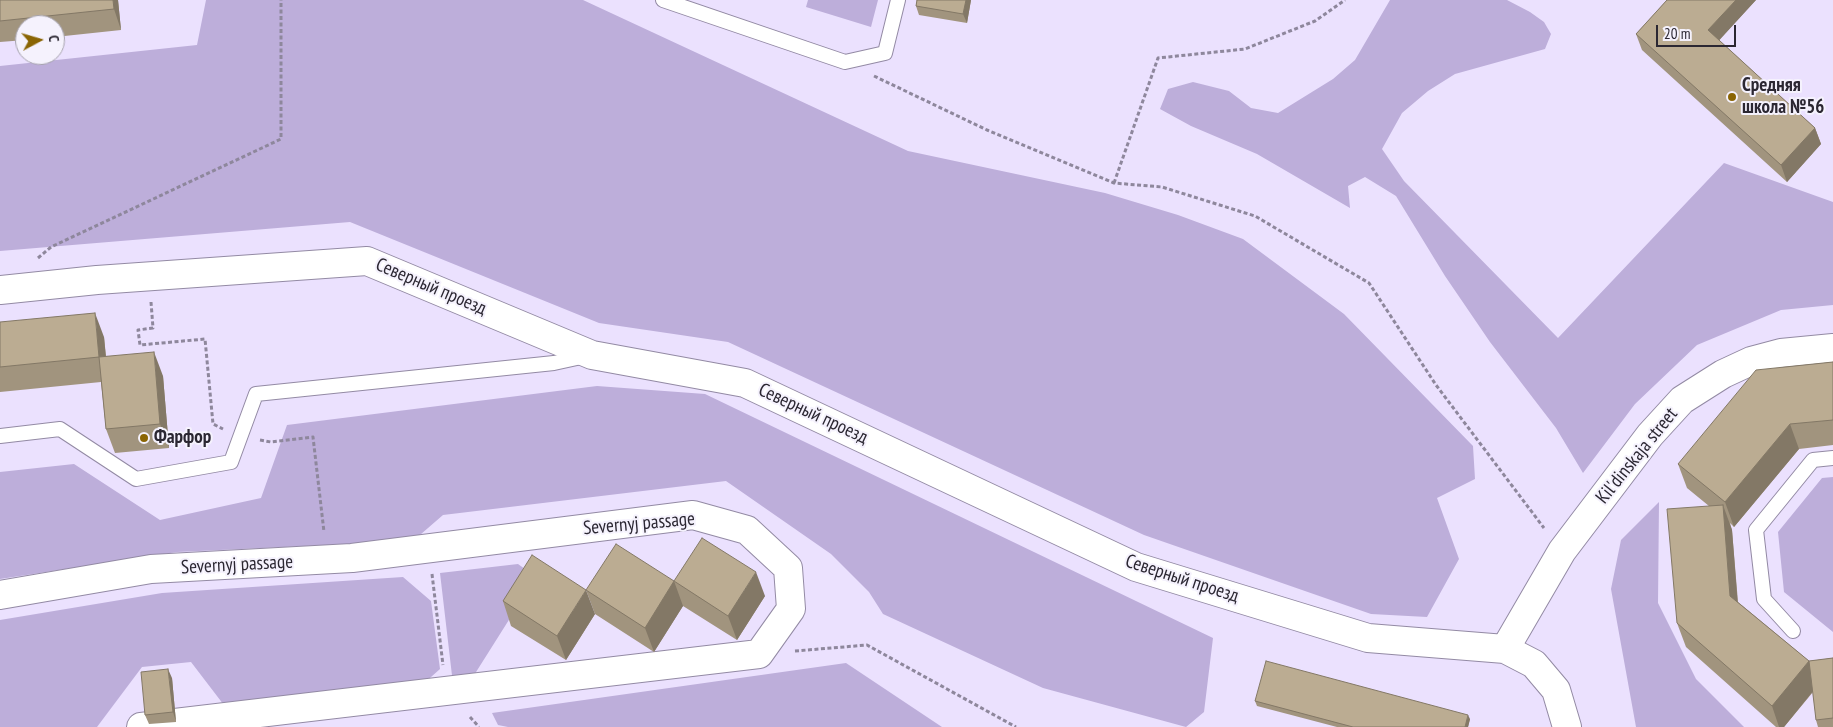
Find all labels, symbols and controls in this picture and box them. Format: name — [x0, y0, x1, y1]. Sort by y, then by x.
north arrow — [15, 15, 65, 65]
scale bar — [1658, 15, 1738, 47]
text: 20 m — [1664, 24, 1690, 43]
text: С — [45, 34, 63, 43]
place label: Средняя школа №56 — [1742, 75, 1824, 119]
marker: Средняя школа №56 — [1726, 91, 1738, 103]
street label: Северный проезд — [372, 253, 490, 321]
street label: Северный проезд — [755, 379, 871, 449]
street label: Kil'dinskaja street — [1591, 403, 1683, 509]
place label: Фарфор — [154, 427, 211, 449]
marker: Фарфор — [138, 432, 150, 444]
street label: Severnyj passage — [582, 508, 696, 540]
street label: Северный проезд — [1122, 550, 1242, 608]
street label: Severnyj passage — [180, 551, 294, 579]

